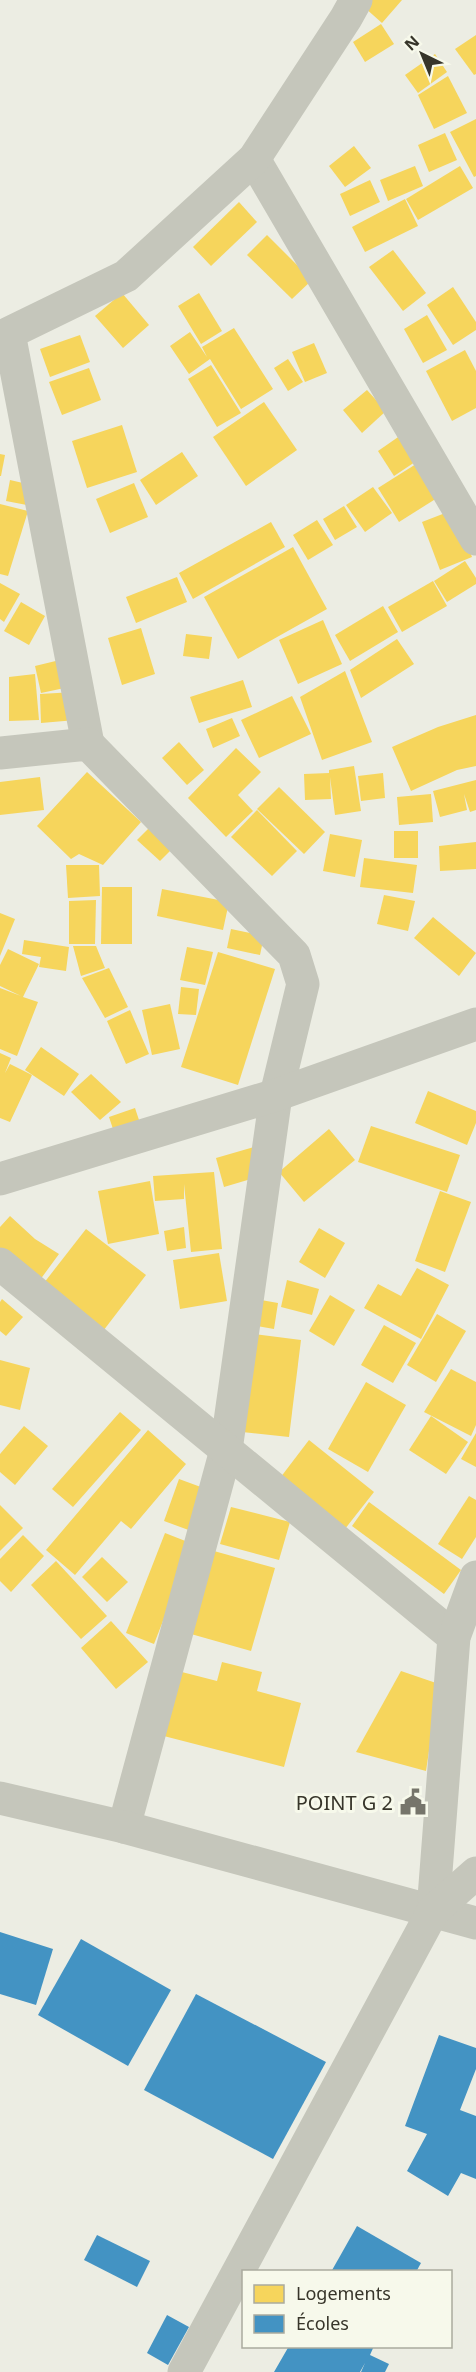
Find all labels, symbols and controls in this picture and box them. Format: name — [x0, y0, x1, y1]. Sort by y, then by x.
north arrow — [392, 24, 452, 84]
text: N — [400, 31, 424, 56]
public building icon: POINT G 2 — [398, 1787, 428, 1817]
place label: POINT G 2 — [296, 1789, 393, 1816]
legend — [242, 2270, 452, 2348]
text: Logements — [296, 2281, 391, 2305]
text: Écoles — [296, 2311, 349, 2335]

